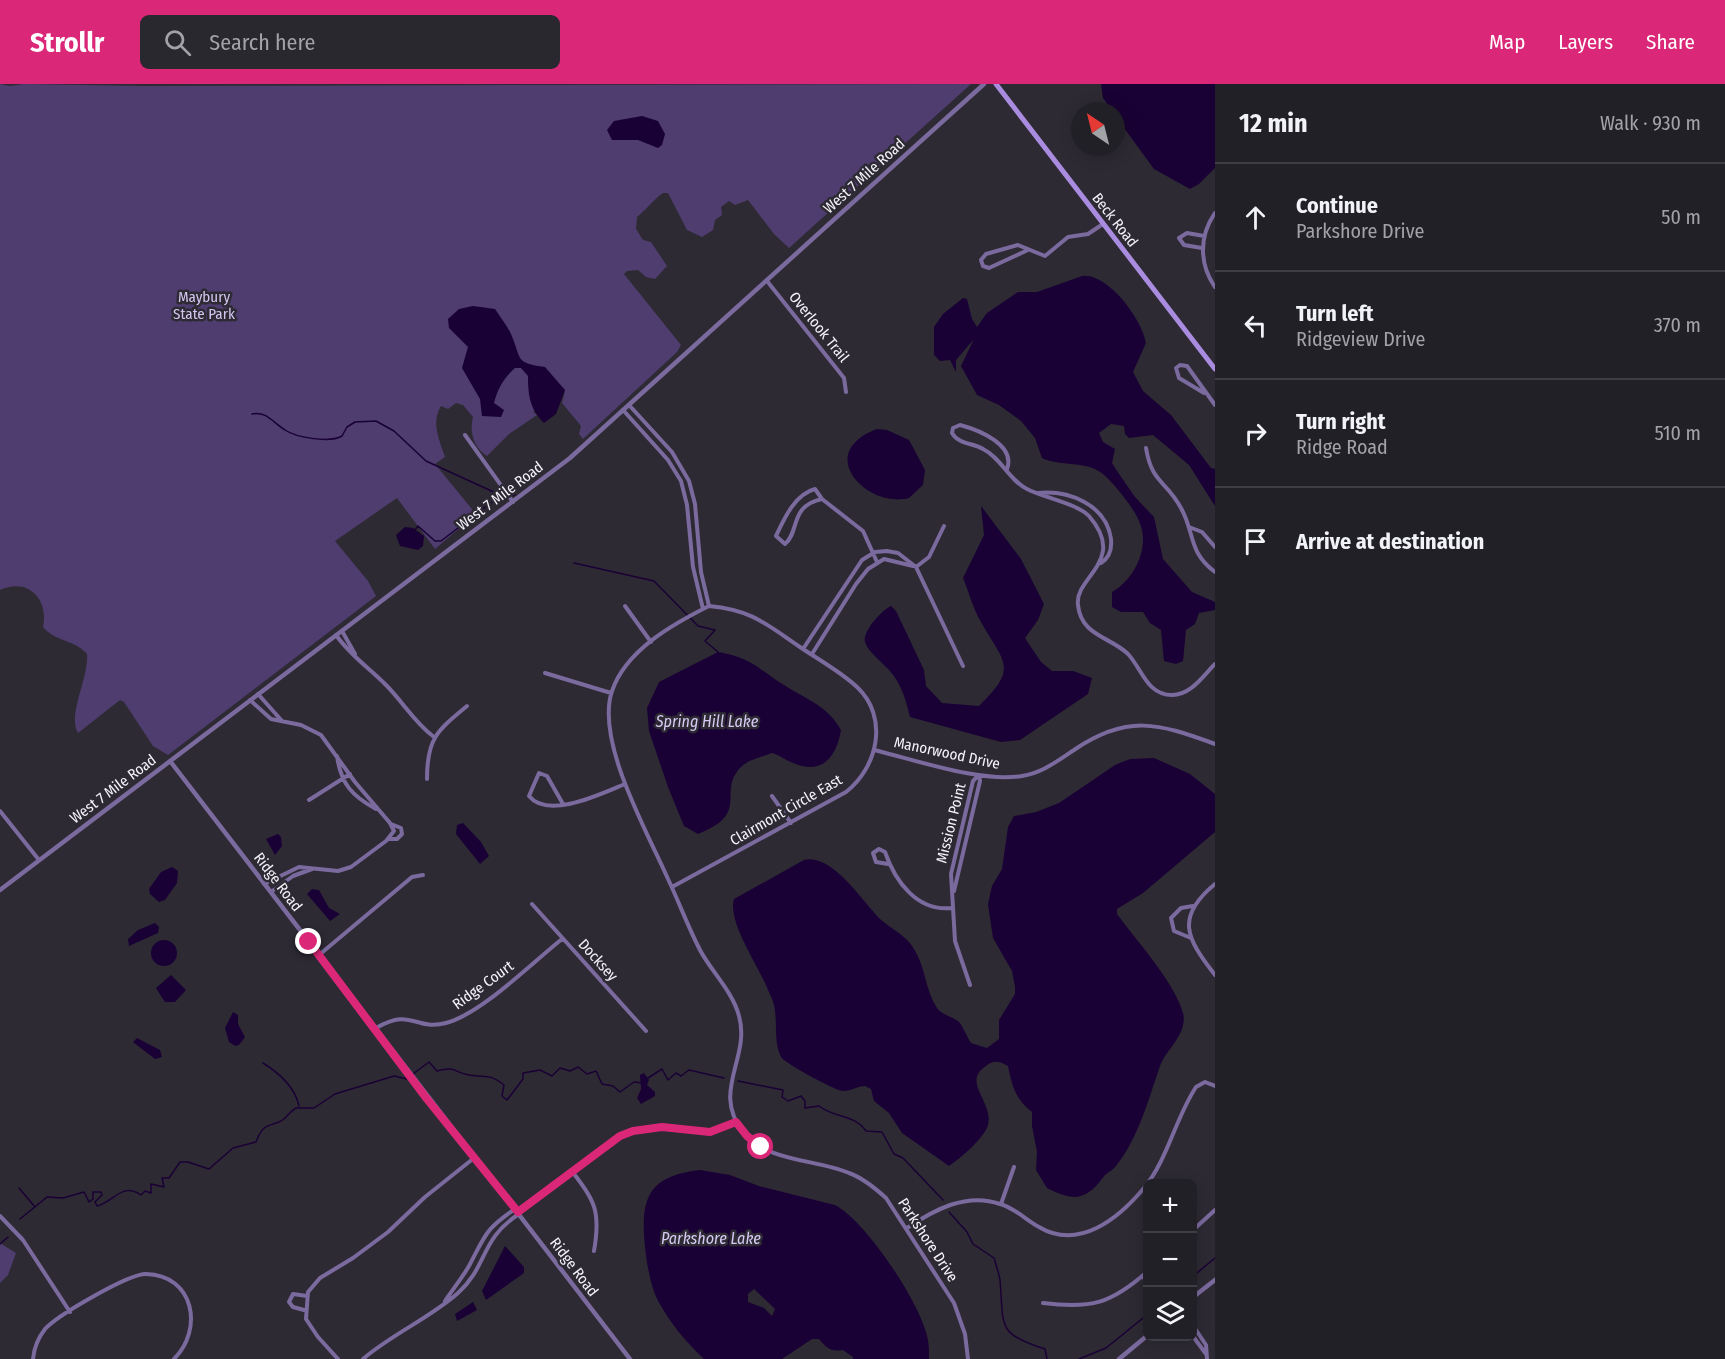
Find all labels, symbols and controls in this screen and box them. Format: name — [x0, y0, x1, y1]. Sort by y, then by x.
search box — [140, 15, 560, 69]
text: Strollr — [30, 26, 104, 59]
icon: search — [161, 26, 194, 59]
text: Search here — [209, 29, 315, 56]
text: Map — [1489, 29, 1525, 55]
text: Layers — [1558, 29, 1613, 55]
text: Share — [1646, 29, 1695, 55]
north arrow — [1071, 102, 1125, 156]
text: 12 min — [1239, 108, 1308, 139]
text: Walk · 930 m — [1600, 111, 1701, 135]
street label: West 7 Mile Road — [820, 135, 908, 217]
street label: Beck Road — [1088, 189, 1142, 251]
text: Continue — [1296, 192, 1378, 219]
icon: ahead — [1239, 201, 1272, 234]
text: 50 m — [1661, 205, 1701, 229]
text: Parkshore Drive — [1296, 219, 1424, 243]
park label: Maybury State Park — [173, 288, 235, 323]
street label: Overlook Trail — [785, 288, 853, 366]
text: Turn left — [1296, 300, 1374, 327]
icon: left — [1239, 309, 1272, 342]
text: 370 m — [1654, 313, 1701, 337]
text: Ridgeview Drive — [1296, 327, 1426, 351]
text: Turn right — [1296, 408, 1385, 435]
icon: right — [1239, 417, 1272, 450]
text: 510 m — [1655, 421, 1701, 445]
text: Ridge Road — [1296, 435, 1388, 459]
street label: West 7 Mile Road — [453, 458, 547, 534]
icon: arrive — [1239, 525, 1272, 558]
text: Arrive at destination — [1296, 528, 1484, 555]
water label: Spring Hill Lake — [655, 712, 759, 731]
street label: Manorwood Drive — [892, 733, 1002, 773]
street label: West 7 Mile Road — [66, 751, 160, 827]
street label: Clairmont Circle East — [727, 771, 845, 849]
street label: Mission Point — [932, 781, 970, 865]
street label: Ridge Road — [250, 849, 306, 915]
route end — [295, 928, 321, 954]
street label: Docksey — [574, 935, 622, 985]
street label: Ridge Court — [449, 957, 517, 1013]
route start — [747, 1133, 773, 1159]
map controls — [1143, 1179, 1197, 1341]
button: + — [1143, 1179, 1197, 1233]
street label: Parkshore Drive — [894, 1195, 962, 1285]
water label: Parkshore Lake — [661, 1229, 761, 1248]
button: − — [1143, 1233, 1197, 1287]
street label: Ridge Road — [546, 1234, 602, 1300]
button: layers — [1143, 1287, 1197, 1341]

